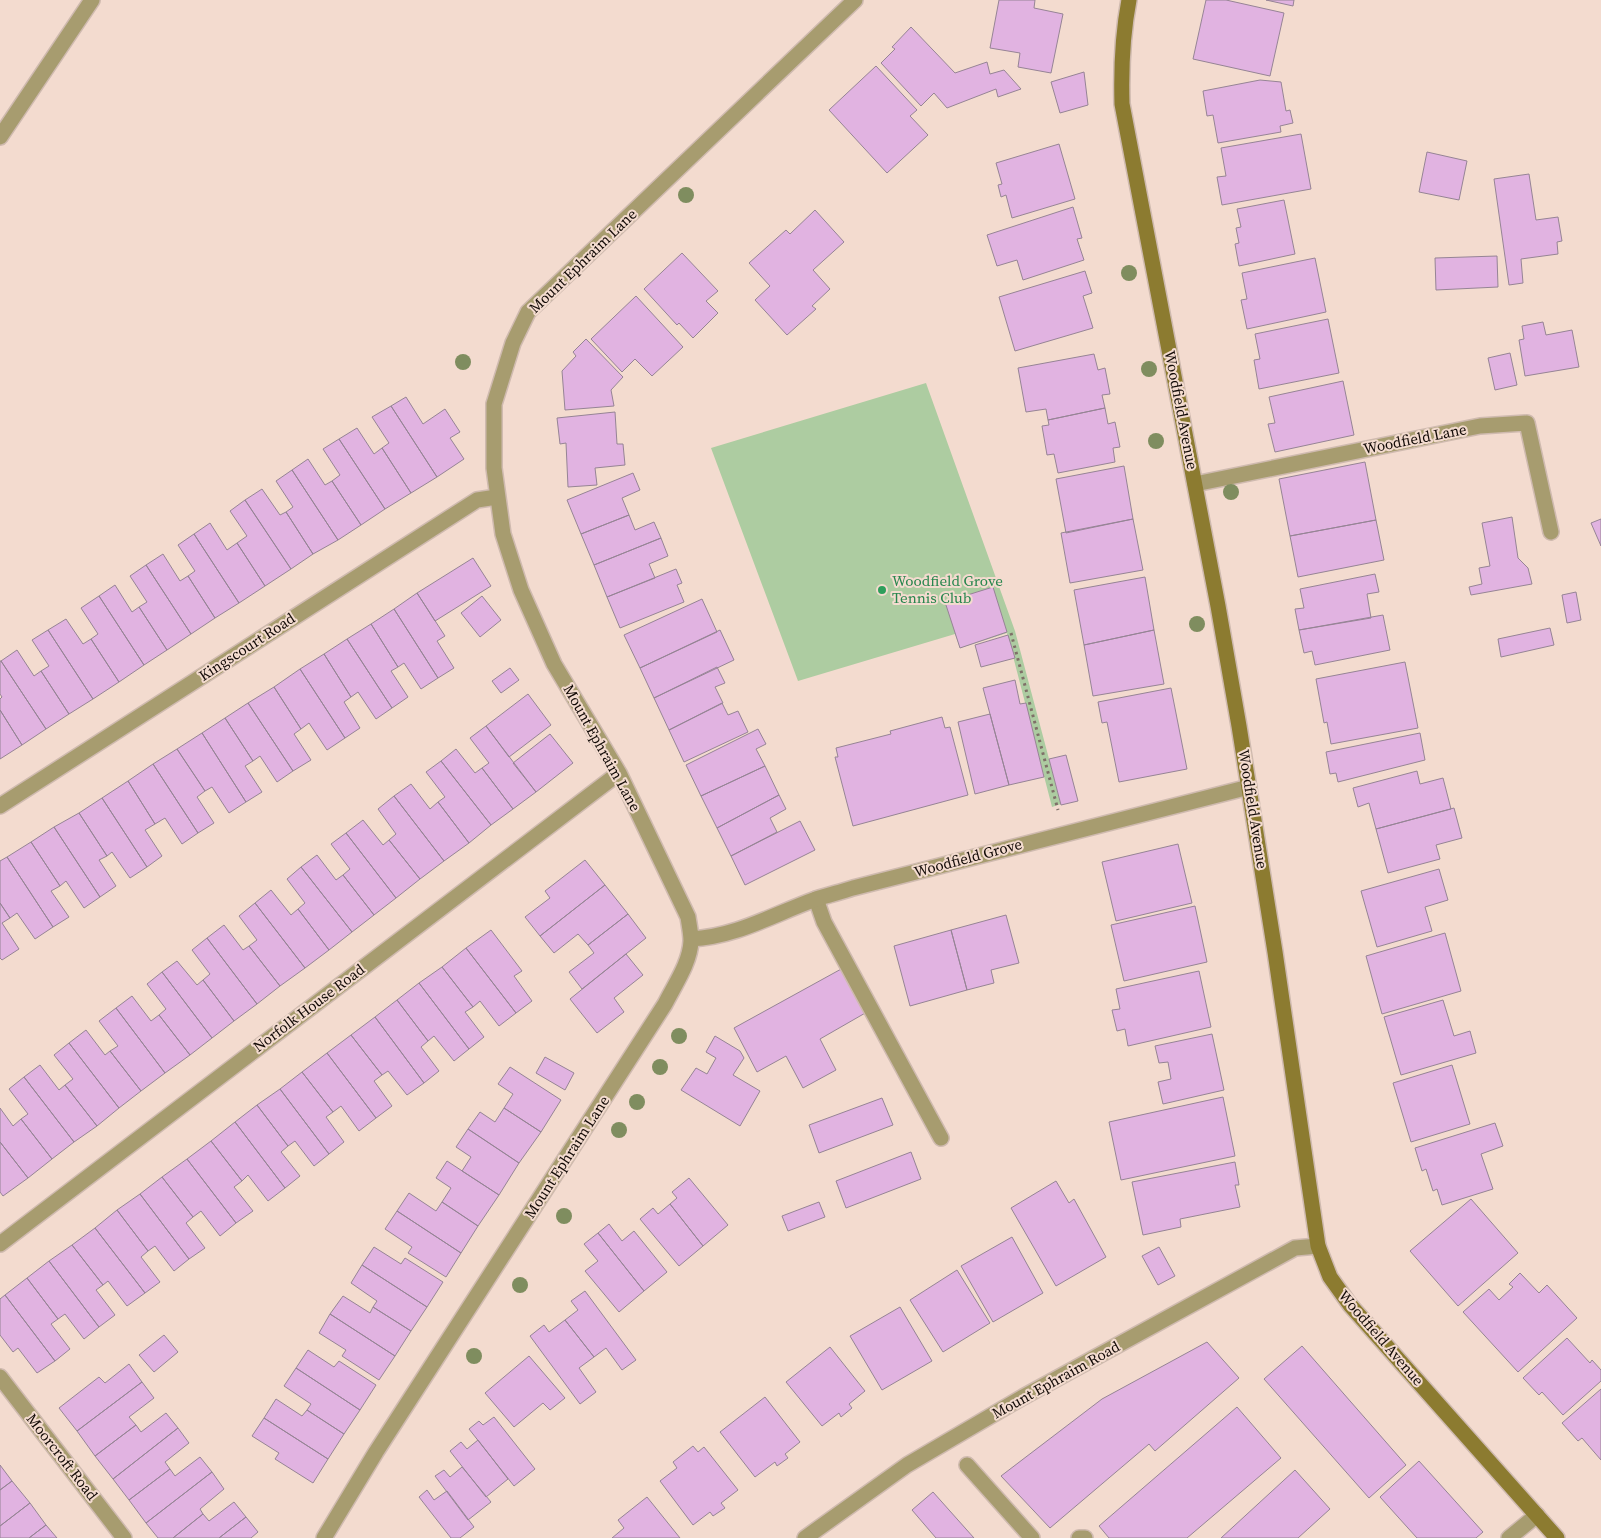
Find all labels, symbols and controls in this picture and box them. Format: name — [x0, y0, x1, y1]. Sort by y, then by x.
street label: Mount Ephraim Lane — [524, 203, 641, 318]
street label: Woodfield Avenue — [1160, 349, 1203, 471]
street label: Woodfield Lane — [1362, 418, 1469, 459]
place label: Woodfield Grove Tennis Club — [892, 570, 1003, 608]
marker: Woodfield Grove Tennis Club — [876, 584, 888, 596]
street label: Kingscourt Road — [194, 607, 299, 686]
street label: Mount Ephraim Lane — [559, 680, 646, 815]
street label: Woodfield Avenue — [1234, 748, 1273, 870]
street label: Woodfield Grove — [912, 833, 1025, 882]
street label: Norfolk House Road — [249, 958, 369, 1057]
street label: Mount Ephraim Lane — [519, 1091, 614, 1222]
street label: Woodfield Avenue — [1334, 1285, 1429, 1390]
street label: Mount Ephraim Road — [988, 1335, 1124, 1423]
street label: Moorcroft Road — [22, 1409, 103, 1505]

